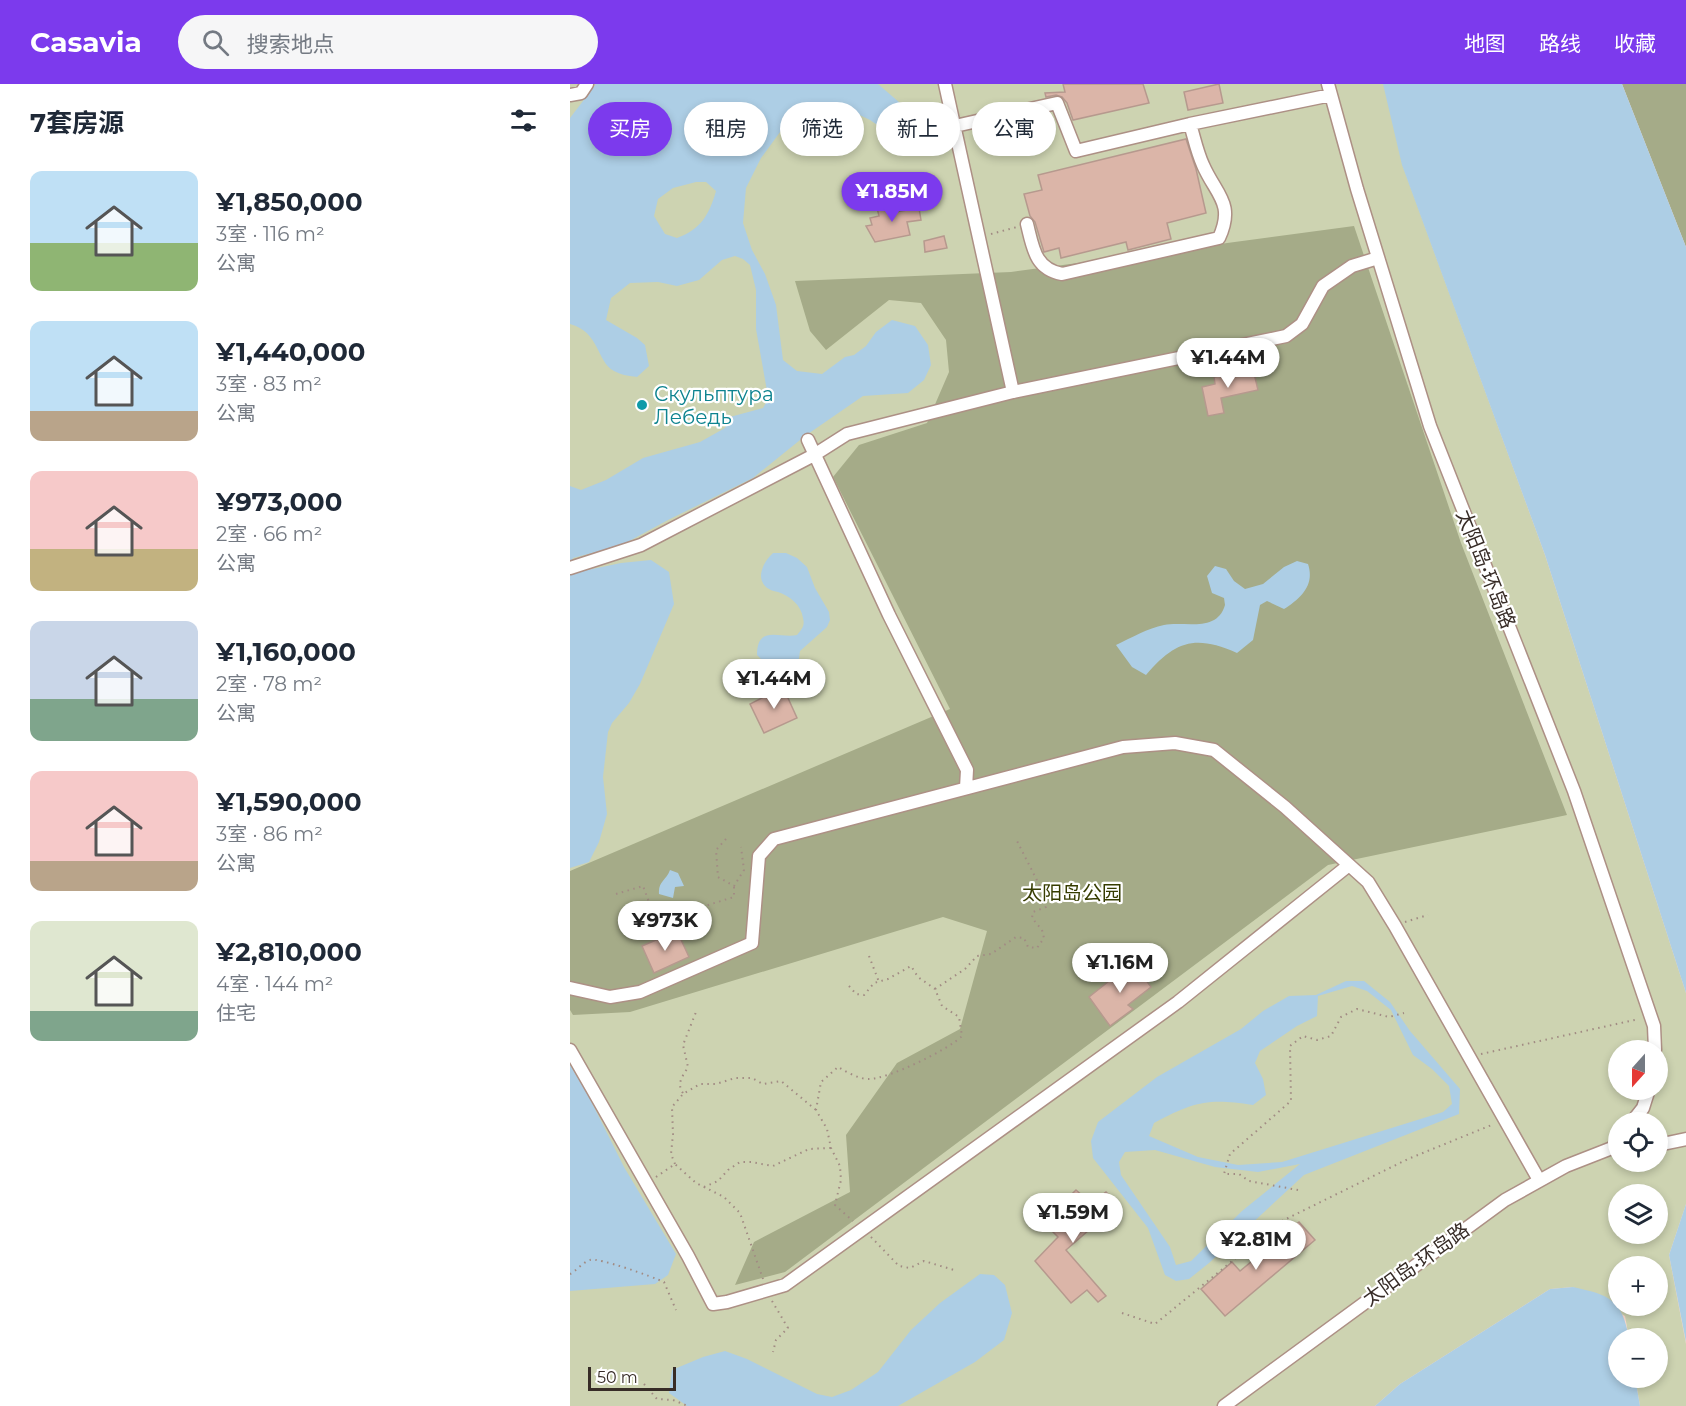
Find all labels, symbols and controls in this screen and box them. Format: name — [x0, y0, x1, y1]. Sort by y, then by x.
search box — [178, 15, 598, 69]
text: Casavia — [30, 25, 142, 59]
icon: search — [199, 26, 232, 59]
text: 搜索地点 — [247, 31, 335, 58]
text: 地图 — [1464, 31, 1506, 56]
text: 路线 — [1539, 31, 1581, 56]
text: 收藏 — [1614, 31, 1656, 56]
chip: 买房 — [588, 102, 672, 156]
chip: 租房 — [684, 102, 768, 156]
chip: 筛选 — [780, 102, 864, 156]
chip: 新上 — [876, 102, 960, 156]
chip: 公寓 — [972, 102, 1056, 156]
icon: filters — [507, 104, 540, 137]
text: 7套房源 — [30, 107, 124, 139]
pin: ¥1.85M — [843, 172, 941, 223]
text: ¥1.85M — [856, 179, 928, 203]
text: ¥1,850,000 — [216, 186, 363, 218]
icon: home — [78, 195, 150, 267]
text: 3室 · 116 m² — [216, 222, 324, 246]
text: 公寓 — [216, 251, 256, 275]
text: ¥1,440,000 — [216, 336, 365, 368]
pin: ¥1.44M — [1179, 338, 1277, 389]
icon: home — [78, 345, 150, 417]
text: ¥1.44M — [1190, 345, 1266, 369]
text: 3室 · 83 m² — [216, 372, 322, 396]
place label: Скульптура Лебедь — [654, 382, 774, 429]
marker: Скульптура Лебедь — [635, 398, 649, 412]
text: 公寓 — [216, 401, 256, 425]
text: ¥973,000 — [216, 486, 342, 518]
icon: home — [78, 495, 150, 567]
street label: 太阳岛•环岛路 — [1451, 506, 1521, 632]
text: 2室 · 66 m² — [216, 522, 322, 546]
text: 公寓 — [216, 551, 256, 575]
text: ¥1,160,000 — [216, 636, 356, 668]
icon: home — [78, 645, 150, 717]
pin: ¥1.44M — [725, 659, 823, 710]
text: ¥1.44M — [736, 666, 812, 690]
text: 2室 · 78 m² — [216, 672, 322, 696]
text: 公寓 — [216, 701, 256, 725]
text: ¥1,590,000 — [216, 786, 362, 818]
icon: home — [78, 795, 150, 867]
text: 3室 · 86 m² — [216, 822, 323, 846]
text: 公寓 — [216, 851, 256, 875]
park label: 太阳岛公园 — [1022, 881, 1122, 905]
pin: ¥973K — [623, 901, 707, 952]
text: ¥973K — [632, 908, 698, 932]
text: ¥2,810,000 — [216, 936, 362, 968]
pin: ¥1.16M — [1071, 943, 1169, 994]
icon: home — [78, 945, 150, 1017]
text: ¥1.16M — [1086, 950, 1154, 974]
text: 4室 · 144 m² — [216, 972, 333, 996]
text: 住宅 — [216, 1001, 256, 1025]
north arrow — [1608, 1040, 1668, 1100]
map controls — [1608, 1040, 1668, 1388]
button: locate — [1608, 1112, 1668, 1172]
button: layers — [1608, 1184, 1668, 1244]
pin: ¥1.59M — [1024, 1193, 1122, 1244]
text: ¥1.59M — [1037, 1200, 1109, 1224]
street label: 太阳岛•环岛路 — [1358, 1217, 1474, 1311]
pin: ¥2.81M — [1207, 1220, 1305, 1271]
text: ¥2.81M — [1220, 1227, 1292, 1251]
button: + — [1608, 1256, 1668, 1316]
button: − — [1608, 1328, 1668, 1388]
scale bar — [588, 1364, 676, 1392]
text: 50 m — [597, 1368, 638, 1387]

